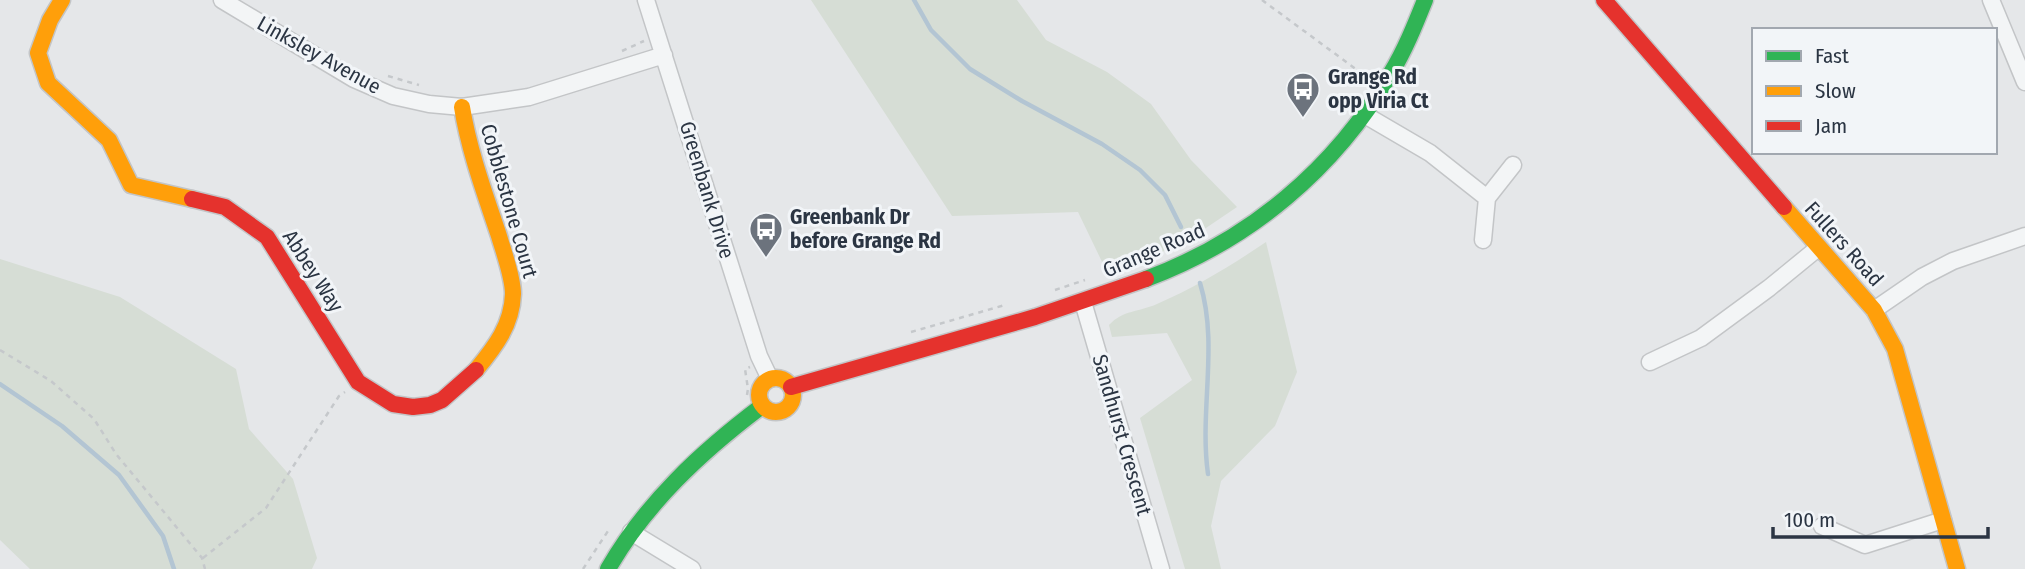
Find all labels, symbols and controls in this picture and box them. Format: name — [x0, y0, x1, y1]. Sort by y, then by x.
street label: Linksley Avenue — [253, 10, 385, 100]
legend — [1752, 28, 1997, 154]
text: Fast — [1815, 43, 1849, 69]
place label: Grange Rd opp Viria Ct — [1328, 64, 1429, 114]
bus stop icon: Grange Rd opp Viria Ct — [1284, 70, 1322, 119]
text: Slow — [1815, 78, 1856, 104]
text: Jam — [1815, 113, 1847, 139]
street label: Greenbank Drive — [674, 118, 740, 262]
street label: Cobblestone Court — [475, 121, 543, 281]
street label: Fullers Road — [1799, 196, 1889, 292]
place label: Greenbank Dr before Grange Rd — [790, 204, 941, 254]
bus stop icon: Greenbank Dr before Grange Rd — [747, 210, 785, 259]
street label: Grange Road — [1099, 217, 1209, 283]
street label: Abbey Way — [277, 225, 349, 317]
street label: Sandhurst Crescent — [1087, 352, 1157, 519]
scale bar — [1773, 496, 1988, 540]
text: 100 m — [1784, 507, 1835, 533]

